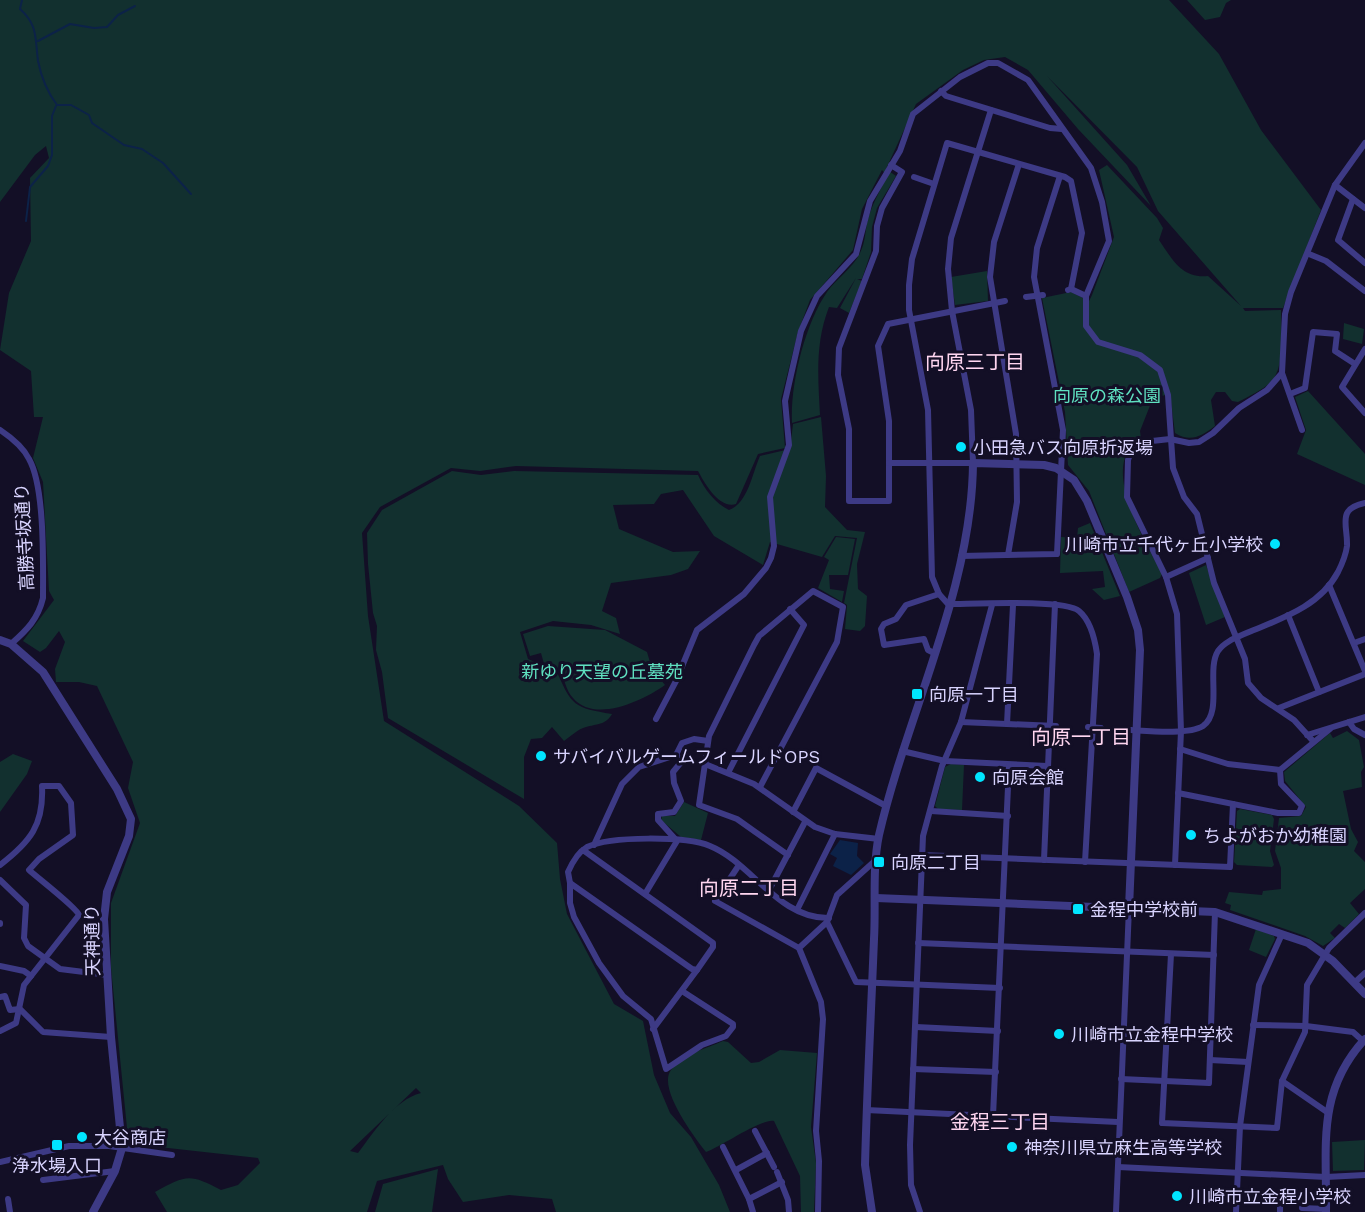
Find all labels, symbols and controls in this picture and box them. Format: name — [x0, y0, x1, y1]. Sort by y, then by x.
district label: 向原三丁目 — [925, 350, 1025, 374]
park label: 向原の森公園 — [1053, 385, 1161, 406]
place label: 小田急バス向原折返場 — [973, 437, 1153, 458]
marker: 小田急バス向原折返場 — [954, 440, 968, 454]
street label: 高勝寺坂通り — [11, 483, 37, 591]
place label: 川崎市立千代ヶ丘小学校 — [1065, 534, 1263, 555]
marker: 川崎市立千代ヶ丘小学校 — [1268, 537, 1282, 551]
park label: 新ゆり天望の丘墓苑 — [521, 661, 683, 682]
place label: 向原一丁目 — [929, 684, 1019, 705]
marker: 向原一丁目 — [910, 687, 924, 701]
district label: 向原一丁目 — [1031, 725, 1131, 749]
place label: サバイバルゲームフィールドOPS — [553, 746, 820, 767]
marker: サバイバルゲームフィールドOPS — [534, 749, 548, 763]
place label: 向原会館 — [992, 767, 1064, 788]
marker: 向原会館 — [973, 770, 987, 784]
place label: ちよがおか幼稚園 — [1203, 825, 1347, 846]
marker: ちよがおか幼稚園 — [1184, 828, 1198, 842]
place label: 向原二丁目 — [891, 852, 981, 873]
marker: 向原二丁目 — [872, 855, 886, 869]
district label: 向原二丁目 — [699, 876, 799, 900]
place label: 金程中学校前 — [1090, 899, 1198, 920]
marker: 金程中学校前 — [1071, 902, 1085, 916]
street label: 天神通り — [81, 904, 103, 976]
place label: 川崎市立金程中学校 — [1071, 1024, 1233, 1045]
marker: 川崎市立金程中学校 — [1052, 1027, 1066, 1041]
district label: 金程三丁目 — [950, 1110, 1050, 1134]
place label: 大谷商店 — [94, 1127, 166, 1148]
marker: 大谷商店 — [75, 1130, 89, 1144]
place label: 神奈川県立麻生高等学校 — [1024, 1137, 1222, 1158]
marker: 浄水場入口 — [50, 1138, 64, 1152]
marker: 神奈川県立麻生高等学校 — [1005, 1140, 1019, 1154]
place label: 浄水場入口 — [12, 1155, 102, 1176]
place label: 川崎市立金程小学校 — [1189, 1186, 1351, 1207]
marker: 川崎市立金程小学校 — [1170, 1189, 1184, 1203]

